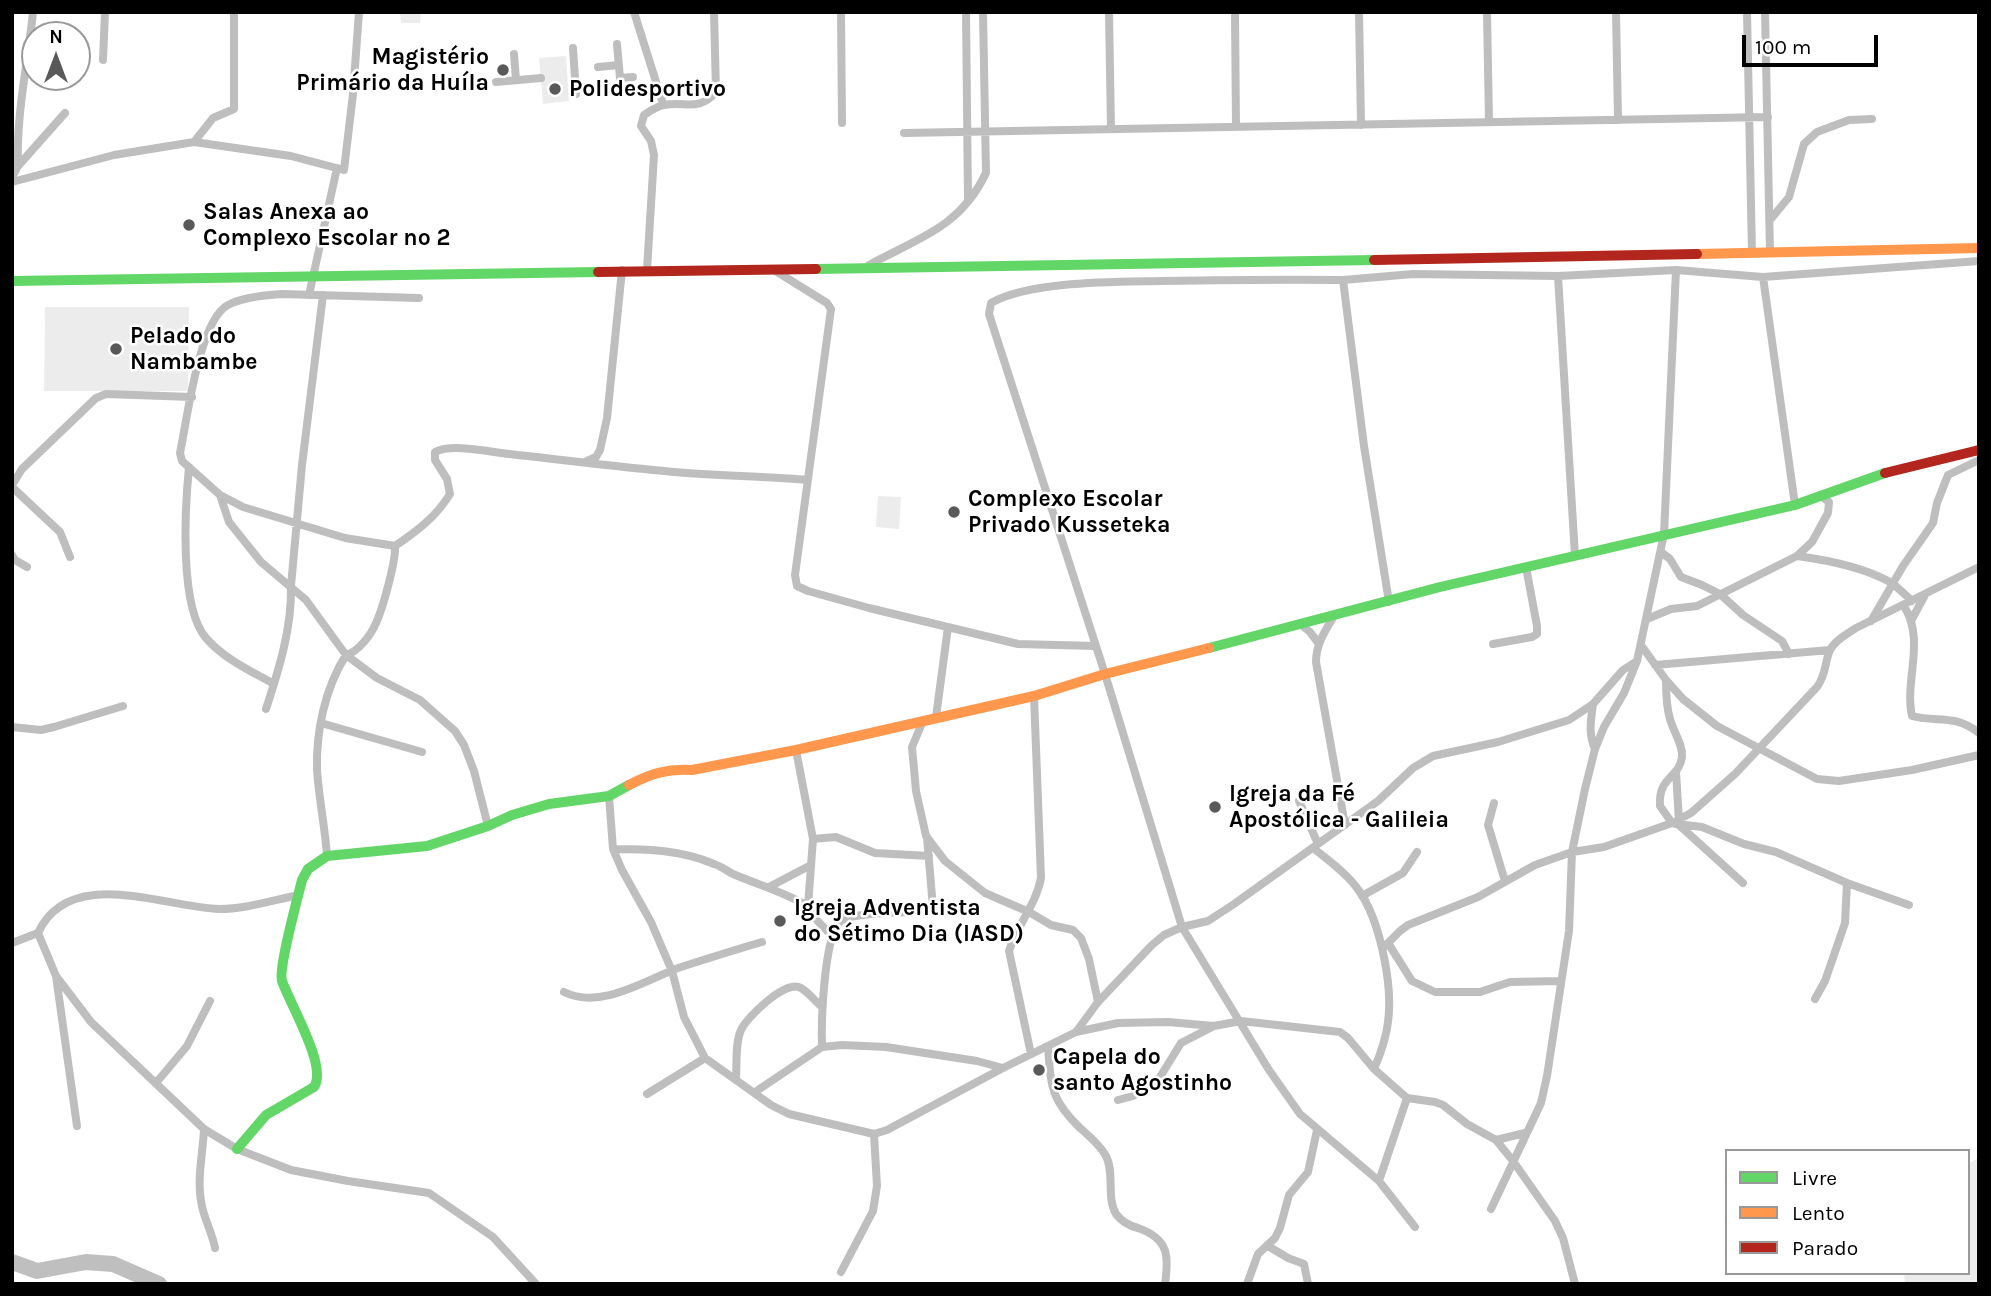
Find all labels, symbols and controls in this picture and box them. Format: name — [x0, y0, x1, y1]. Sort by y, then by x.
north arrow — [21, 21, 91, 91]
scale bar — [1746, 21, 1882, 65]
text: N — [49, 26, 63, 48]
text: 100 m — [1755, 35, 1812, 59]
place label: Magistério Primário da Huíla — [296, 43, 489, 97]
marker: Magistério Primário da Huíla — [495, 62, 511, 78]
place label: Polidesportivo — [569, 75, 726, 103]
marker: Polidesportivo — [547, 81, 563, 97]
place label: Salas Anexa ao Complexo Escolar nº 2 — [203, 198, 450, 252]
marker: Salas Anexa ao Complexo Escolar nº 2 — [181, 217, 197, 233]
place label: Pelado do Nambambe — [130, 322, 257, 376]
marker: Pelado do Nambambe — [108, 341, 124, 357]
place label: Complexo Escolar Privado Kusseteka — [968, 485, 1171, 539]
marker: Complexo Escolar Privado Kusseteka — [946, 504, 962, 520]
place label: Igreja da Fé Apostólica - Galileia — [1229, 780, 1449, 834]
marker: Igreja da Fé Apostólica - Galileia — [1207, 799, 1223, 815]
place label: Igreja Adventista do Sétimo Dia (IASD) — [794, 894, 1024, 948]
marker: Igreja Adventista do Sétimo Dia (IASD) — [772, 913, 788, 929]
place label: Capela do santo Agostinho — [1053, 1043, 1232, 1097]
marker: Capela do santo Agostinho — [1031, 1062, 1047, 1078]
legend — [1725, 1149, 1970, 1275]
text: Livre — [1792, 1166, 1837, 1190]
text: Lento — [1792, 1201, 1845, 1225]
text: Parado — [1792, 1236, 1858, 1260]

